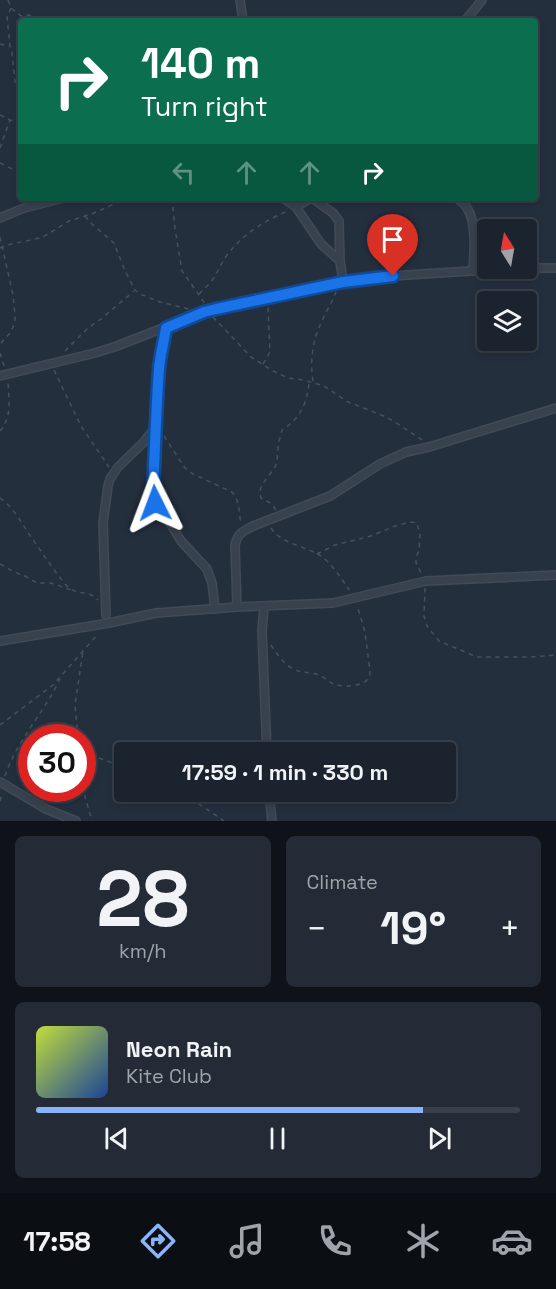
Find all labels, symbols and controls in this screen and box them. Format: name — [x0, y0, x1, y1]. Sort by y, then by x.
text: 140 m — [141, 37, 260, 90]
icon: right — [42, 42, 120, 120]
text: Turn right — [141, 89, 268, 124]
icon: left — [167, 156, 200, 189]
icon: ahead — [230, 156, 263, 189]
icon: ahead — [293, 156, 326, 189]
icon: right — [356, 156, 389, 189]
pin — [367, 214, 418, 276]
north arrow — [477, 219, 537, 279]
map controls — [477, 219, 537, 351]
icon: arrive — [376, 223, 409, 256]
button: layers — [477, 291, 537, 351]
position arrow — [123, 471, 187, 535]
speed limit sign: 30 — [18, 724, 96, 802]
text: 17:59 · 1 min · 330 m — [182, 758, 388, 786]
text: 28 — [96, 849, 189, 949]
text: Climate — [307, 869, 378, 895]
text: 19° — [380, 900, 446, 957]
text: − — [307, 908, 327, 950]
text: + — [500, 908, 520, 950]
text: km/h — [119, 938, 167, 964]
text: Neon Rain — [126, 1035, 232, 1063]
text: Kite Club — [126, 1063, 212, 1089]
icon: previous — [100, 1122, 133, 1155]
icon: pause — [261, 1122, 294, 1155]
icon: next — [423, 1122, 456, 1155]
icon: directions — [137, 1220, 179, 1262]
icon: music — [226, 1220, 268, 1262]
icon: phone — [314, 1220, 356, 1262]
icon: climate — [402, 1220, 444, 1262]
icon: car — [491, 1220, 533, 1262]
text: 17:58 — [23, 1224, 91, 1259]

